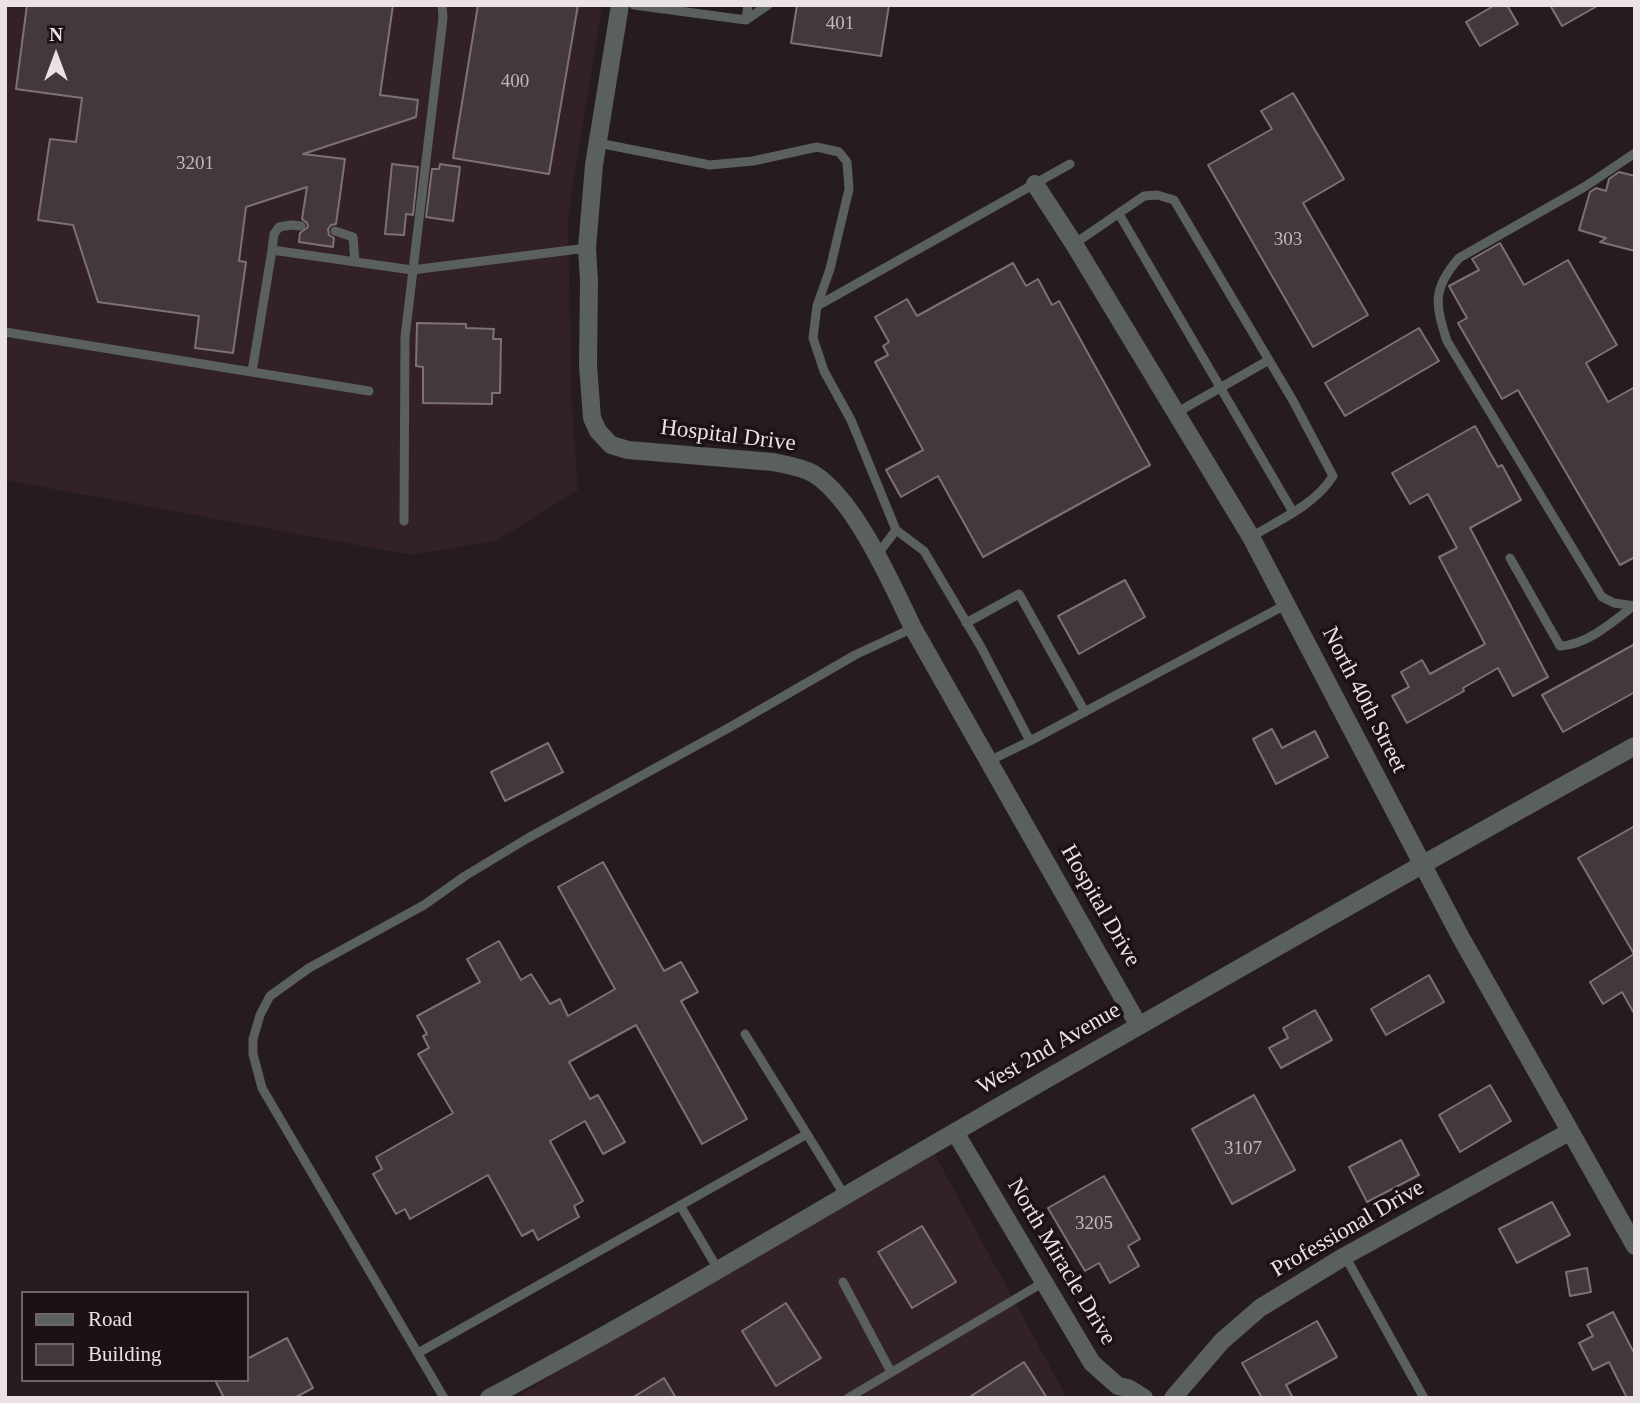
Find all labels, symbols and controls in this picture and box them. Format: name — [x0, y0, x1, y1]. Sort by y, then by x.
house number: 401 — [826, 13, 854, 35]
north arrow — [21, 21, 91, 91]
text: N — [49, 24, 63, 45]
house number: 400 — [501, 71, 529, 93]
house number: 3201 — [176, 153, 214, 175]
house number: 303 — [1274, 229, 1302, 251]
street label: Hospital Drive — [659, 414, 797, 458]
street label: North 40th Street — [1315, 623, 1413, 777]
street label: Hospital Drive — [1054, 840, 1146, 972]
street label: West 2nd Avenue — [972, 997, 1126, 1101]
house number: 3107 — [1224, 1138, 1262, 1160]
street label: North Miracle Drive — [1000, 1174, 1122, 1350]
street label: Professional Drive — [1267, 1174, 1429, 1284]
house number: 3205 — [1075, 1213, 1113, 1235]
legend — [21, 1291, 248, 1382]
text: Road — [88, 1307, 132, 1331]
text: Building — [88, 1342, 162, 1366]

